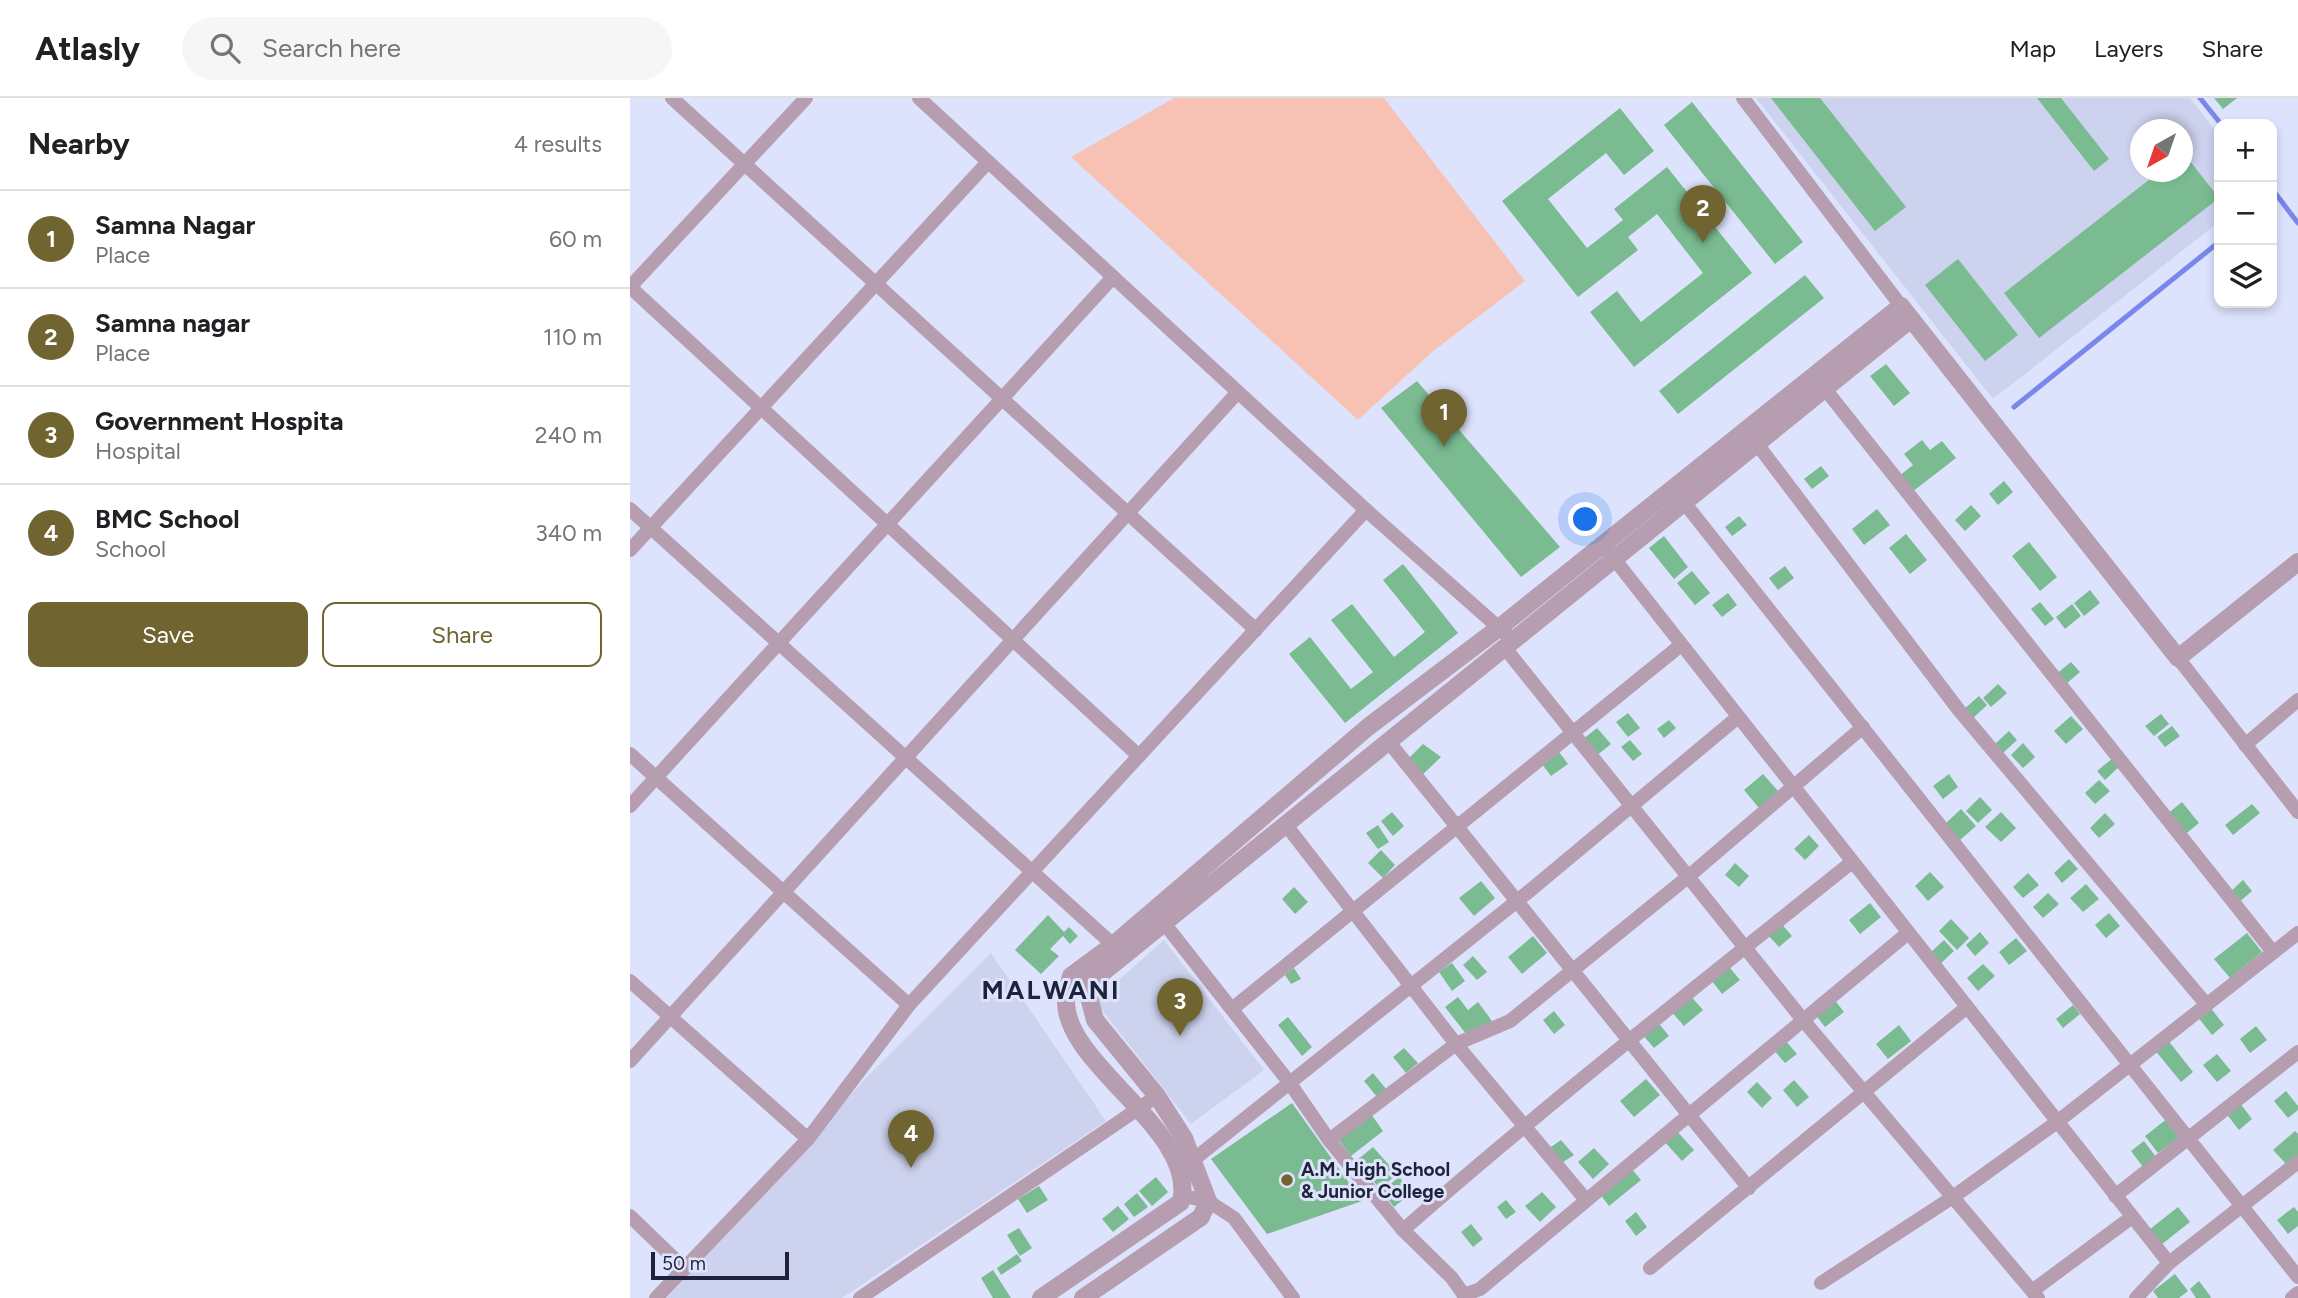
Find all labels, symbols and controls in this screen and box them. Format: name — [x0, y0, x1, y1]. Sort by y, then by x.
search box — [182, 17, 672, 80]
text: Atlasly — [35, 29, 140, 68]
icon: search — [206, 29, 244, 67]
text: Search here — [262, 32, 401, 64]
text: Map — [2009, 34, 2056, 63]
text: Layers — [2094, 34, 2163, 63]
text: Share — [2201, 34, 2263, 63]
north arrow — [2130, 119, 2193, 182]
map controls — [2214, 119, 2277, 308]
button: + — [2214, 119, 2277, 182]
text: Nearby — [28, 125, 130, 162]
text: 4 results — [514, 130, 602, 158]
button: − — [2214, 182, 2277, 245]
pin: 2 — [1680, 185, 1726, 243]
text: Samna Nagar — [95, 209, 255, 241]
text: 1 — [46, 225, 56, 253]
text: 60 m — [549, 225, 602, 253]
text: Place — [95, 241, 150, 269]
button: layers — [2214, 245, 2277, 308]
text: Samna nagar — [95, 307, 250, 339]
text: 2 — [44, 323, 58, 351]
text: 110 m — [543, 323, 602, 351]
text: Place — [95, 339, 150, 367]
pin: 1 — [1421, 389, 1467, 447]
text: Government Hospita — [95, 405, 344, 437]
text: 3 — [45, 421, 57, 449]
text: 240 m — [535, 421, 602, 449]
text: Hospital — [95, 437, 181, 465]
your location — [1568, 502, 1602, 536]
text: BMC School — [95, 503, 240, 535]
text: 4 — [44, 519, 58, 547]
text: 340 m — [535, 519, 602, 547]
text: School — [95, 535, 166, 563]
button: Save — [28, 602, 308, 667]
button: Share — [322, 602, 602, 667]
district label: MALWANI — [982, 974, 1120, 1006]
pin: 3 — [1157, 978, 1203, 1036]
pin: 4 — [888, 1110, 934, 1168]
place label: A.M. High School & Junior College — [1301, 1158, 1450, 1203]
marker: A.M. High School & Junior College — [1279, 1172, 1295, 1188]
scale bar — [651, 1249, 789, 1281]
text: 50 m — [662, 1252, 706, 1275]

